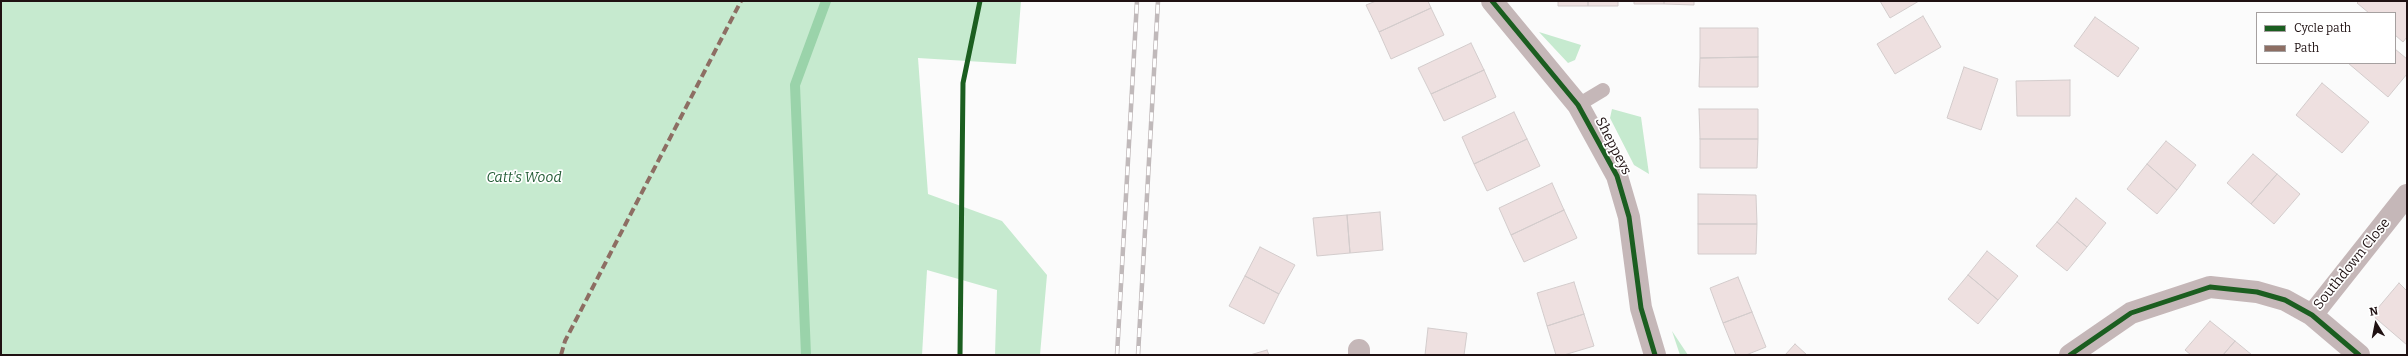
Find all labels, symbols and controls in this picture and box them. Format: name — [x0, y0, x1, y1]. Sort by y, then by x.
legend — [2256, 12, 2396, 64]
text: Cycle path — [2294, 21, 2351, 35]
text: Path — [2294, 41, 2319, 55]
street label: Sheppeys — [1591, 114, 1635, 178]
park label: Catt's Wood — [486, 170, 562, 186]
street label: Southdown Close — [2310, 215, 2394, 313]
north arrow — [2356, 304, 2396, 344]
text: N — [2369, 305, 2379, 319]

